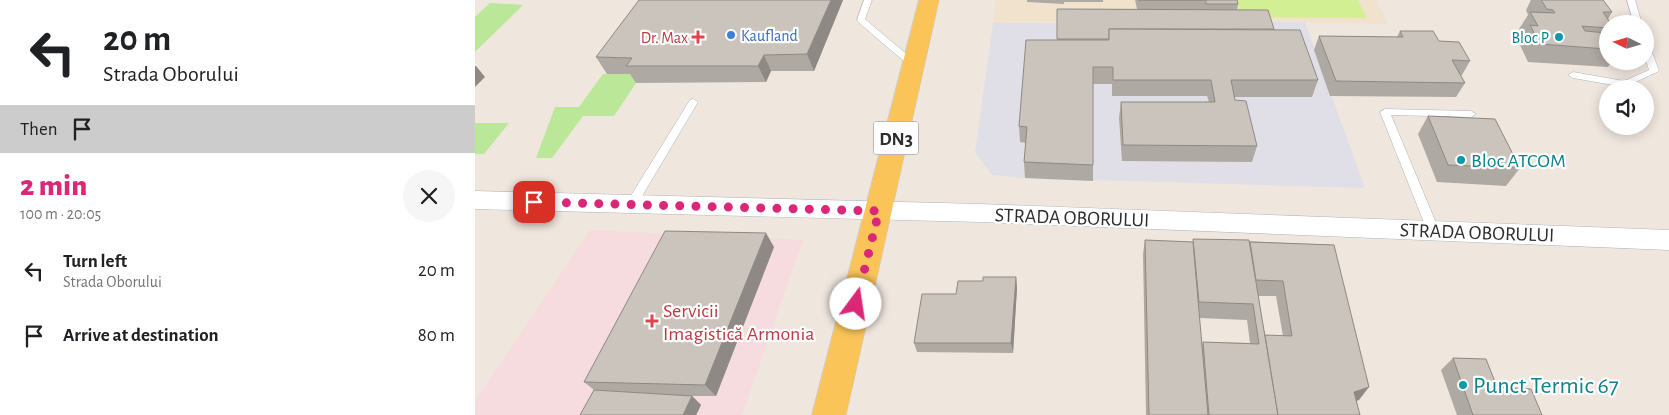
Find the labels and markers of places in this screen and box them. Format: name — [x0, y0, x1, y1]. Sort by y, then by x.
place label: Kaufland — [741, 28, 798, 44]
marker: Kaufland — [725, 29, 737, 41]
place label: Dr. Max — [641, 30, 688, 46]
place label: Bloc P — [1511, 30, 1549, 46]
marker: Dr. Max — [692, 31, 704, 43]
marker: Bloc P — [1553, 31, 1565, 43]
place label: Bloc ATCOM — [1471, 151, 1566, 171]
marker: Bloc ATCOM — [1455, 154, 1467, 166]
pin — [513, 181, 555, 223]
place label: Servicii Imagistică Armonia — [663, 301, 814, 344]
marker: Servicii Imagistică Armonia — [645, 314, 659, 328]
place label: Punct Termic 67 — [1473, 374, 1619, 398]
marker: Punct Termic 67 — [1457, 379, 1469, 391]

